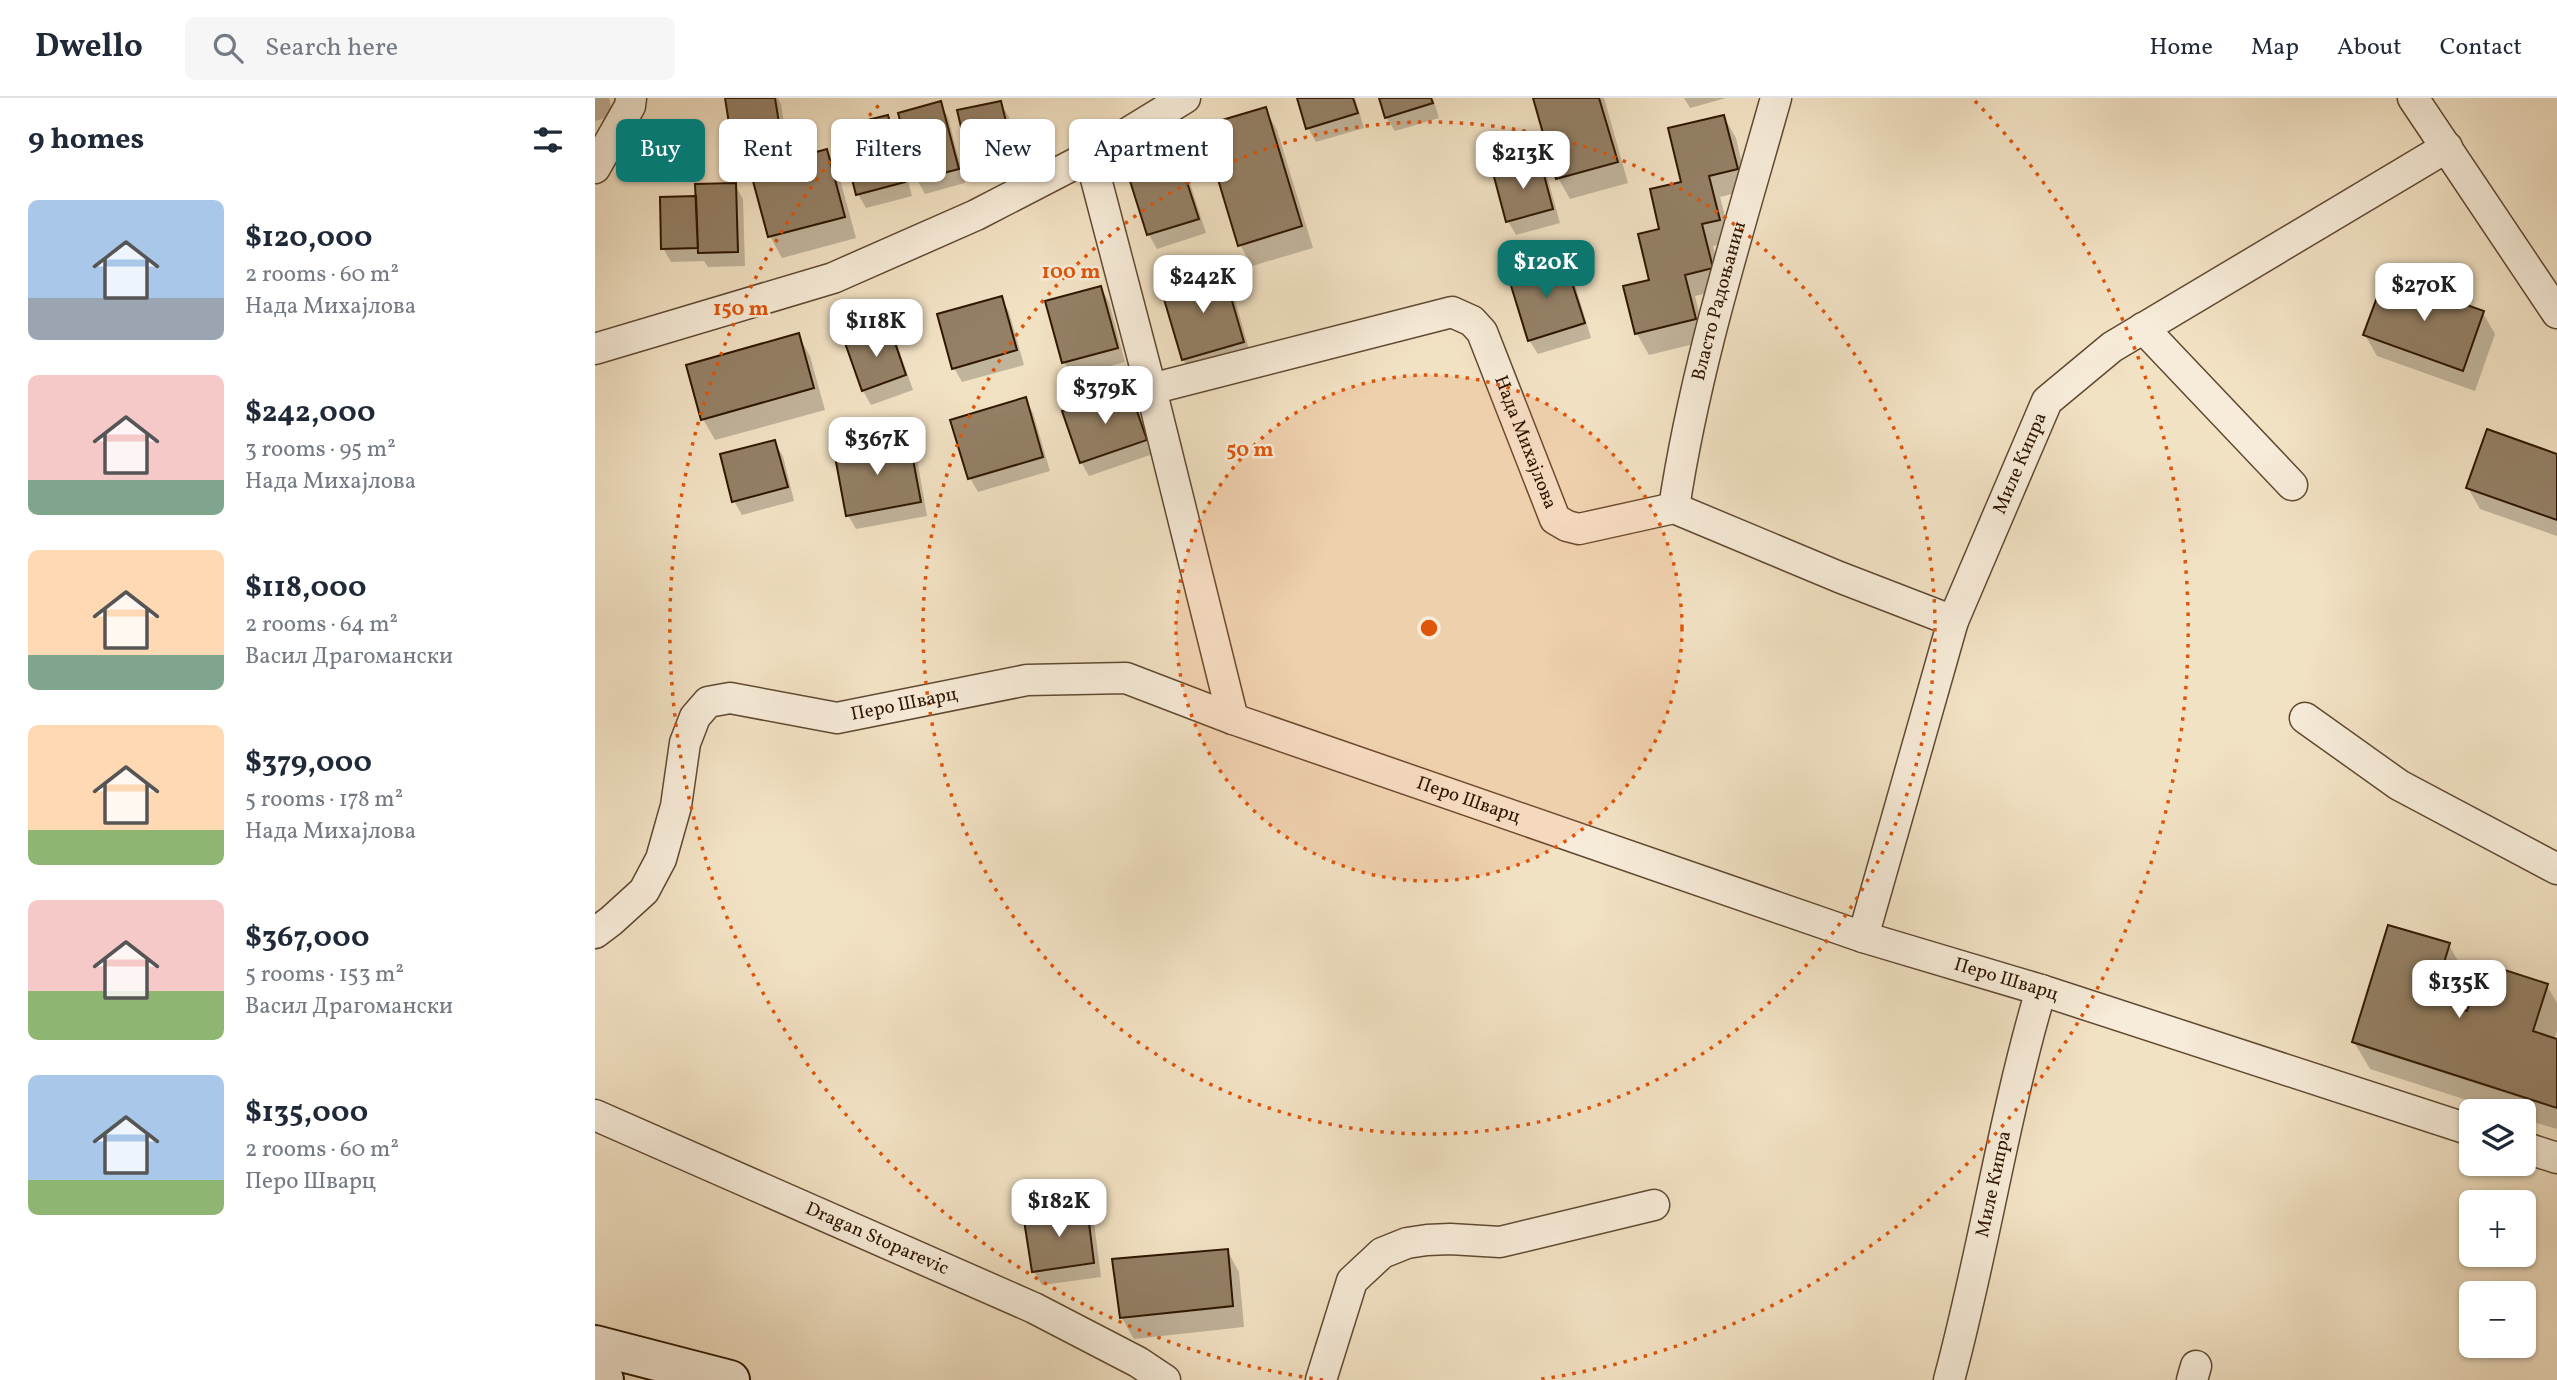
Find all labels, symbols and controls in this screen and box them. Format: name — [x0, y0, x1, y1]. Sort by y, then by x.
search box — [185, 17, 675, 80]
text: Dwello — [35, 25, 143, 71]
icon: search — [209, 29, 247, 67]
text: Search here — [265, 30, 398, 66]
text: Home — [2149, 31, 2213, 65]
text: Map — [2251, 31, 2299, 65]
text: About — [2337, 31, 2402, 65]
text: Contact — [2440, 31, 2522, 65]
text: 9 homes — [28, 119, 144, 161]
chip: Buy — [616, 119, 705, 182]
chip: Rent — [719, 119, 817, 182]
chip: Filters — [831, 119, 946, 182]
chip: New — [960, 119, 1055, 182]
chip: Apartment — [1069, 119, 1233, 182]
icon: filters — [529, 121, 567, 159]
pin: $213K — [1474, 132, 1572, 191]
text: $213K — [1492, 138, 1554, 170]
text: $120,000 — [245, 217, 372, 259]
street label: Власто Радоњанин — [1686, 218, 1753, 383]
icon: home — [84, 228, 168, 312]
pin: $120K — [1497, 240, 1595, 300]
text: $120K — [1514, 247, 1578, 279]
pin: $242K — [1154, 256, 1252, 315]
text: 100 m — [1041, 258, 1101, 287]
text: 2 rooms · 60 m² — [245, 259, 399, 291]
text: $242K — [1169, 262, 1237, 294]
pin: $270K — [2375, 264, 2473, 323]
text: $270K — [2391, 270, 2457, 302]
text: Нада Михајлова — [245, 291, 416, 323]
text: 150 m — [713, 295, 769, 324]
pin: $118K — [827, 300, 925, 359]
text: $118K — [846, 306, 906, 338]
pin: $379K — [1056, 366, 1154, 426]
street label: Нада Михајлова — [1487, 372, 1563, 513]
text: $379K — [1073, 373, 1137, 405]
text: $242,000 — [245, 392, 375, 434]
icon: home — [84, 403, 168, 487]
street label: Миле Кипра — [1987, 408, 2054, 518]
pin: $367K — [828, 418, 926, 477]
text: $367K — [845, 424, 909, 456]
text: 3 rooms · 95 m² — [245, 434, 396, 466]
text: 50 m — [1226, 436, 1274, 465]
text: Нада Михајлова — [245, 466, 416, 498]
text: $118,000 — [245, 567, 366, 609]
icon: home — [84, 578, 168, 662]
text: 2 rooms · 64 m² — [245, 609, 398, 641]
centre of rings — [1417, 616, 1441, 640]
text: Васил Драгомански — [245, 641, 453, 673]
street label: Перо Шварц — [849, 681, 960, 728]
text: $379,000 — [245, 742, 372, 784]
icon: home — [84, 753, 168, 837]
street label: Перо Шварц — [1413, 770, 1524, 831]
text: 5 rooms · 178 m² — [245, 784, 403, 816]
text: Нада Михајлова — [245, 816, 416, 848]
text: $367,000 — [245, 917, 370, 959]
icon: home — [84, 928, 168, 1012]
street label: Перо Шварц — [1951, 952, 2062, 1008]
text: 5 rooms · 153 m² — [245, 959, 404, 991]
pin: $135K — [2410, 960, 2508, 1020]
text: $135K — [2428, 967, 2490, 999]
text: Васил Драгомански — [245, 991, 453, 1023]
text: $135,000 — [245, 1092, 368, 1134]
map controls — [2459, 1099, 2536, 1358]
button: layers — [2459, 1099, 2536, 1176]
icon: home — [84, 1103, 168, 1187]
street label: Миле Кипра — [1970, 1128, 2018, 1240]
text: 2 rooms · 60 m² — [245, 1134, 399, 1166]
text: Перо Шварц — [245, 1166, 376, 1198]
pin: $182K — [1010, 1180, 1108, 1239]
text: $182K — [1028, 1186, 1091, 1218]
button: + — [2459, 1190, 2536, 1267]
street label: Dragan Stoparevic — [801, 1196, 953, 1282]
button: − — [2459, 1281, 2536, 1358]

